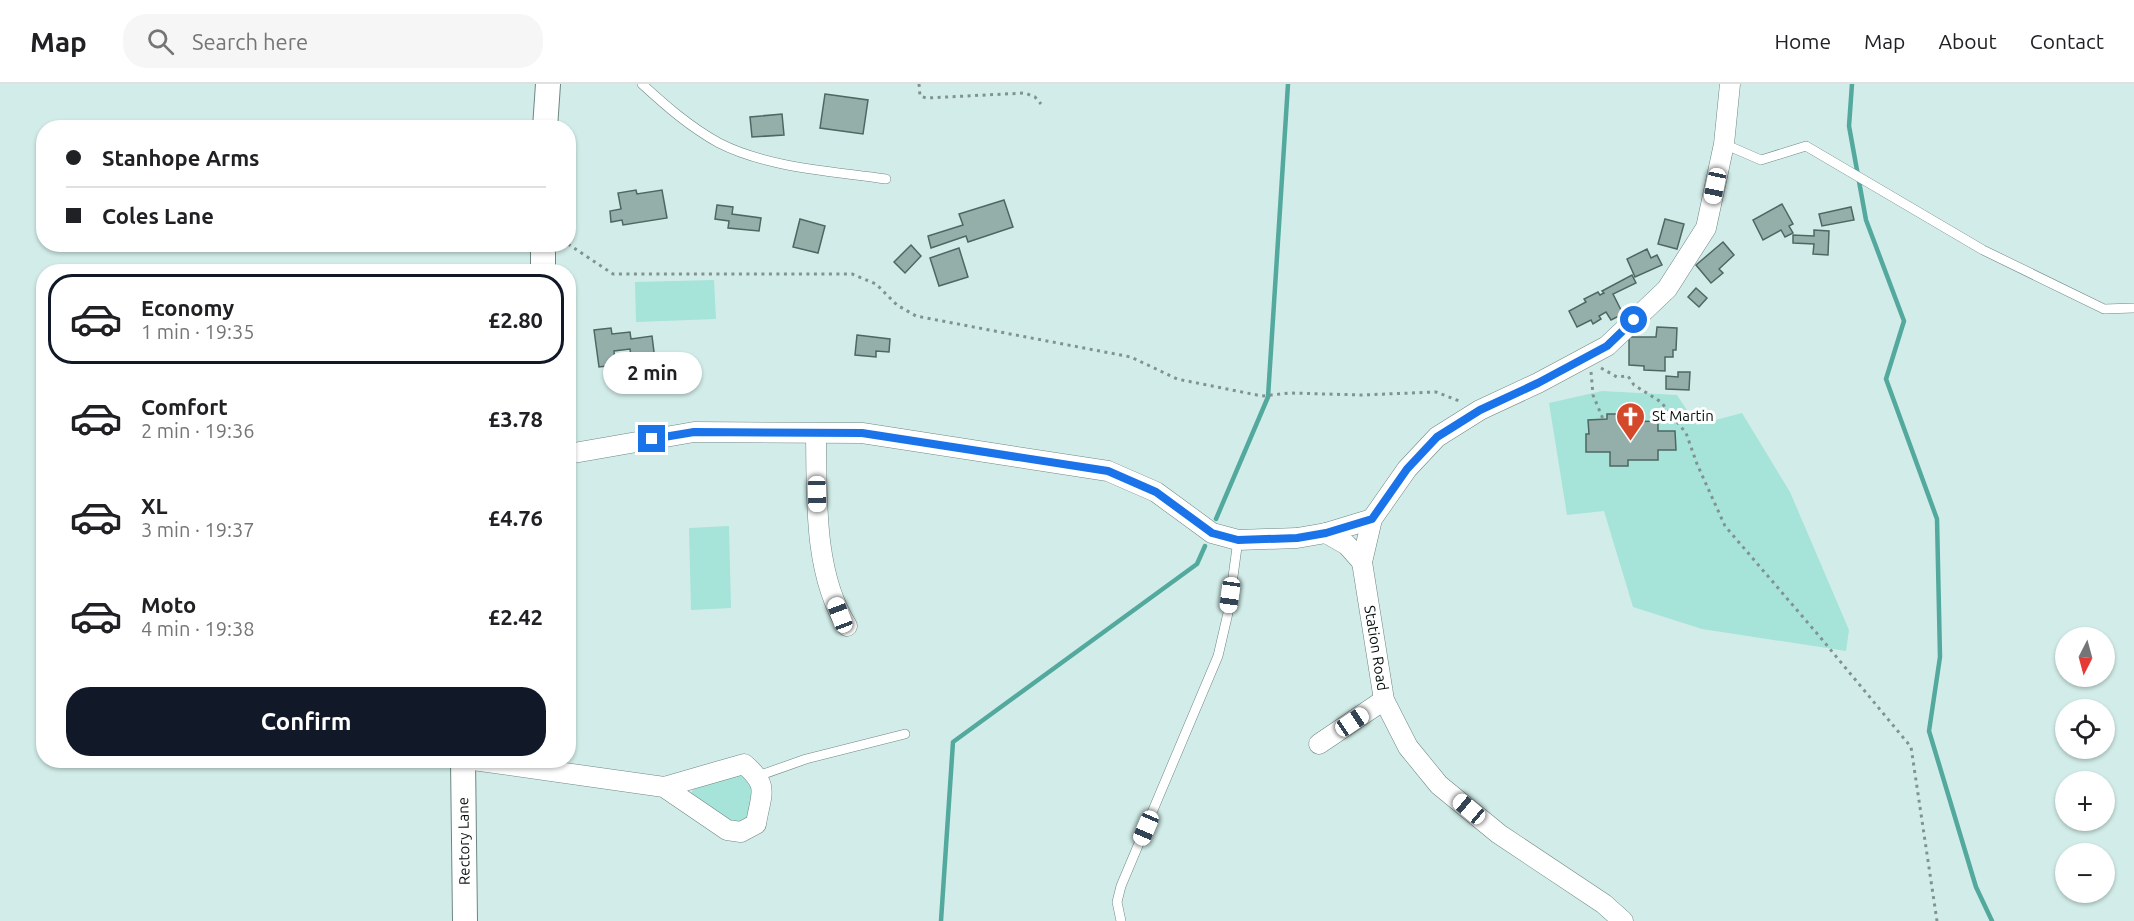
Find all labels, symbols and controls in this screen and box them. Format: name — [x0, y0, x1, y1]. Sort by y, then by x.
search box — [123, 14, 543, 68]
icon: search — [144, 25, 177, 58]
text: Map — [30, 26, 87, 57]
text: Search here — [192, 29, 308, 54]
text: Home — [1774, 29, 1831, 53]
text: Map — [1864, 29, 1905, 53]
text: About — [1938, 29, 1997, 53]
text: Contact — [2030, 29, 2104, 53]
text: Stanhope Arms — [102, 145, 260, 170]
car — [1702, 167, 1728, 205]
text: Coles Lane — [102, 203, 214, 228]
icon: car — [69, 292, 123, 346]
text: Economy — [141, 295, 234, 320]
route start — [1620, 306, 1647, 333]
text: £2.80 — [488, 307, 543, 332]
text: 1 min · 19:35 — [141, 320, 255, 343]
callout: 2 min — [602, 352, 702, 394]
text: 2 min — [627, 361, 678, 384]
icon: car — [69, 391, 123, 445]
text: Comfort — [141, 394, 228, 419]
church icon: St Martin — [1615, 400, 1647, 442]
text: £3.78 — [488, 406, 543, 431]
place label: St Martin — [1652, 407, 1714, 424]
text: 2 min · 19:36 — [141, 419, 255, 442]
route end — [638, 425, 665, 452]
car — [808, 476, 826, 512]
icon: car — [69, 490, 123, 544]
text: XL — [141, 493, 168, 518]
text: £4.76 — [488, 505, 543, 530]
text: 3 min · 19:37 — [141, 518, 255, 541]
car — [1219, 576, 1241, 614]
icon: car — [69, 589, 123, 643]
text: Moto — [141, 592, 196, 617]
car — [825, 595, 855, 635]
text: £2.42 — [488, 604, 543, 629]
street label: Station Road — [1361, 604, 1392, 692]
text: 4 min · 19:38 — [141, 617, 255, 640]
north arrow — [2055, 627, 2115, 687]
map controls — [2055, 627, 2115, 903]
button: Confirm — [66, 687, 546, 756]
button: locate — [2055, 699, 2115, 759]
car — [1332, 704, 1372, 740]
button: + — [2055, 771, 2115, 831]
car — [1449, 791, 1489, 827]
street label: Rectory Lane — [454, 797, 473, 885]
car — [1131, 808, 1161, 848]
button: − — [2055, 843, 2115, 903]

